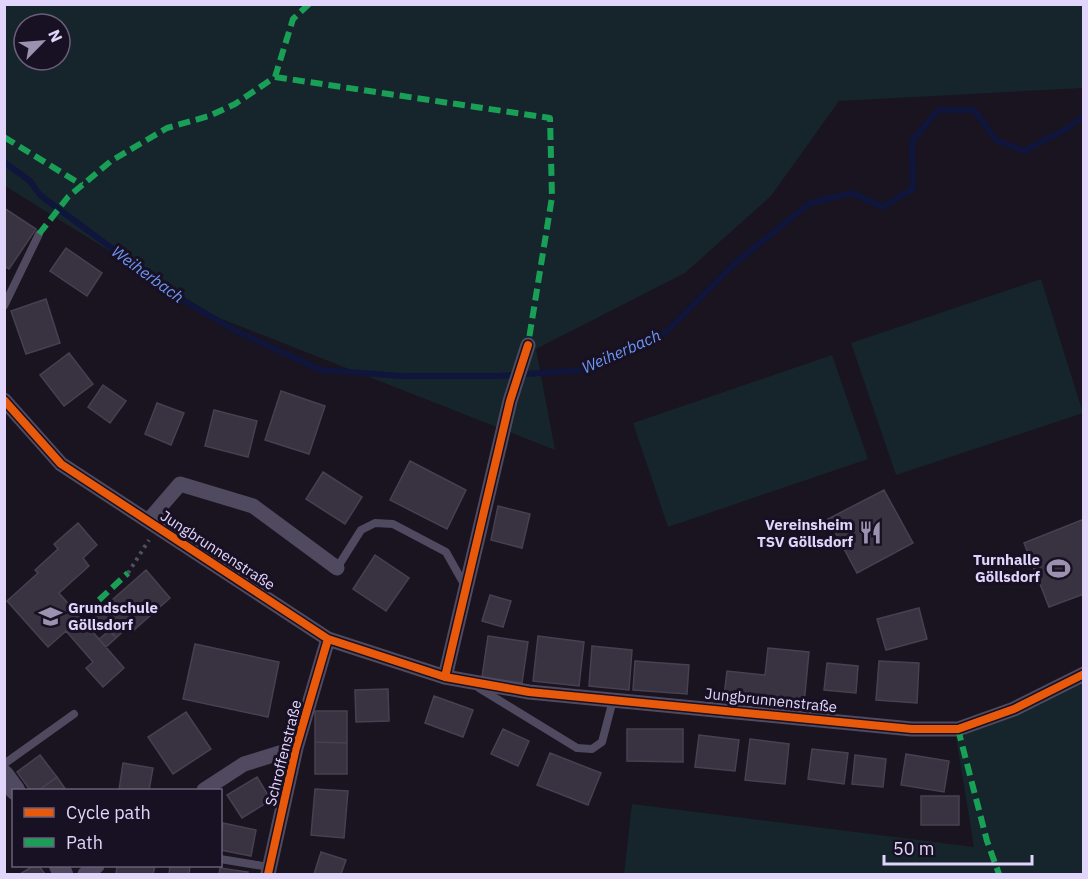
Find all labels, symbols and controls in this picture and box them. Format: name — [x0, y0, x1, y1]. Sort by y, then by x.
north arrow — [12, 12, 72, 72]
text: N — [44, 26, 67, 45]
water label: Weiherbach — [108, 241, 188, 307]
water label: Weiherbach — [578, 325, 664, 377]
street label: Jungbrunnenstraße — [157, 506, 279, 594]
place label: Vereinsheim TSV Göllsdorf — [757, 515, 854, 551]
restaurant icon: Vereinsheim TSV Göllsdorf — [858, 520, 884, 546]
place label: Turnhalle Göllsdorf — [973, 550, 1041, 586]
sports icon: Turnhalle Göllsdorf — [1045, 555, 1071, 581]
place label: Grundschule Göllsdorf — [68, 598, 158, 634]
school or university icon: Grundschule Göllsdorf — [37, 603, 63, 629]
street label: Jungbrunnenstraße — [704, 684, 838, 716]
street label: Schroffenstraße — [261, 698, 305, 808]
legend — [12, 789, 222, 867]
text: Cycle path — [66, 801, 151, 824]
scale bar — [884, 828, 1032, 866]
text: Path — [66, 831, 103, 854]
text: 50 m — [893, 837, 935, 860]

